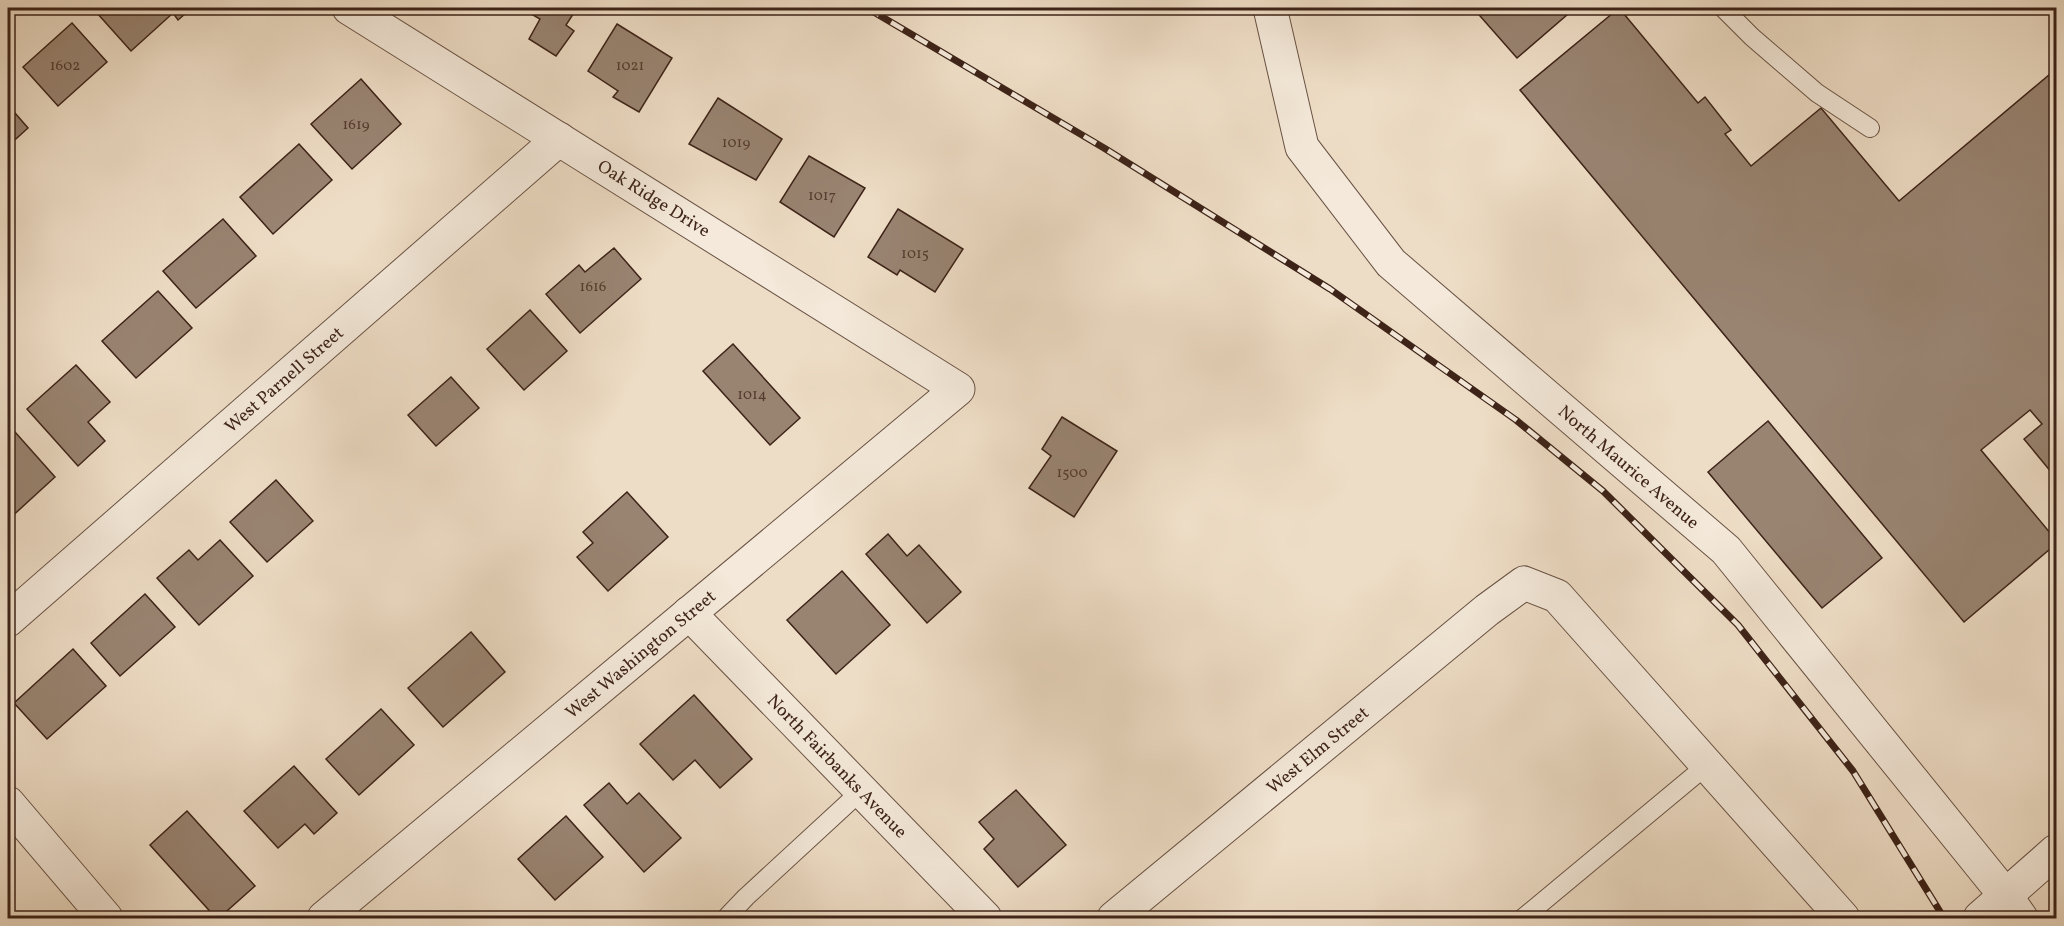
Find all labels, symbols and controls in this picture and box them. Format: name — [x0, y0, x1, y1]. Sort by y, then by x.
house number: 1602 — [50, 56, 80, 77]
house number: 1021 — [616, 56, 644, 77]
house number: 1619 — [342, 115, 370, 136]
house number: 1019 — [722, 133, 750, 154]
street label: Oak Ridge Drive — [592, 155, 714, 244]
house number: 1017 — [808, 186, 836, 207]
house number: 1015 — [901, 244, 929, 265]
house number: 1616 — [580, 277, 606, 298]
street label: West Parnell Street — [220, 321, 350, 439]
house number: 1014 — [737, 385, 767, 406]
street label: North Maurice Avenue — [1552, 400, 1704, 536]
house number: 1500 — [1056, 463, 1088, 484]
street label: West Washington Street — [561, 585, 722, 725]
street label: North Fairbanks Avenue — [760, 689, 912, 844]
street label: West Elm Street — [1262, 701, 1375, 801]

